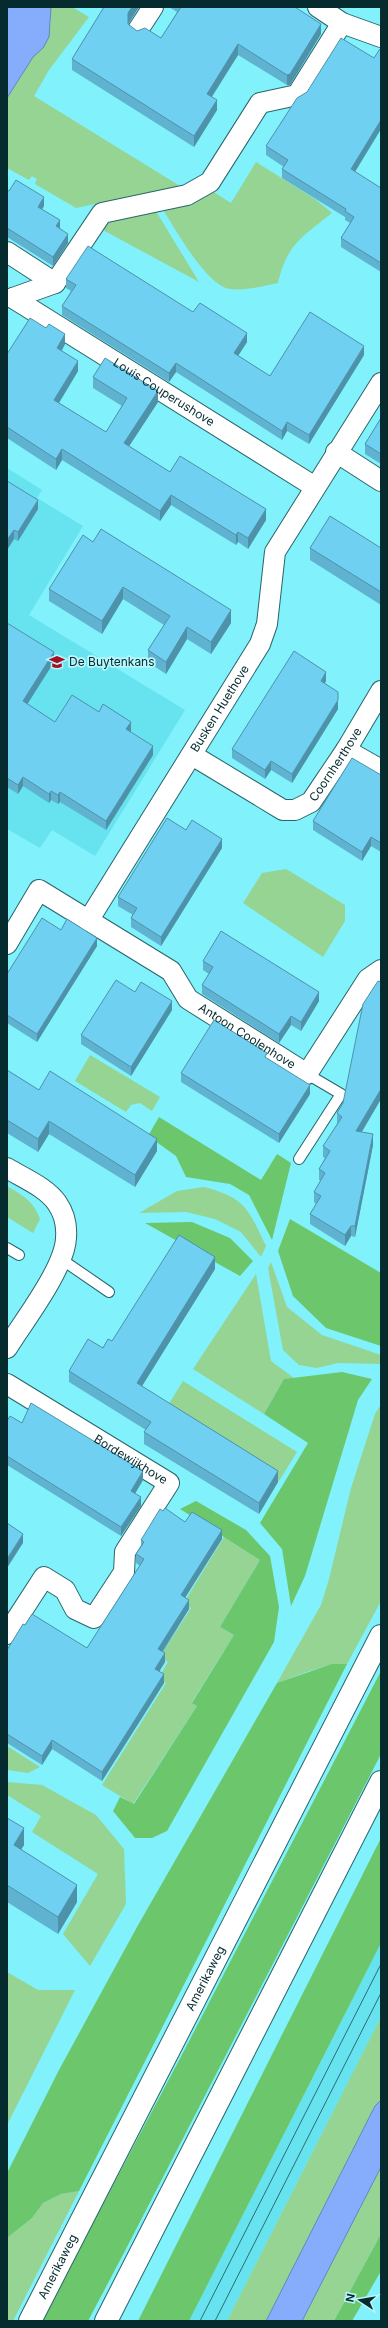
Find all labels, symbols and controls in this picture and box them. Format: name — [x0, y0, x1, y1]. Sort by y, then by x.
street label: Louis Couperushove — [111, 355, 218, 429]
school or university icon: De Buytenkans — [48, 653, 66, 671]
place label: De Buytenkans — [69, 654, 155, 669]
street label: Busken Huethove — [187, 662, 252, 755]
street label: Coornherthove — [306, 725, 365, 804]
street label: Antoon Coolenhove — [196, 1000, 298, 1072]
street label: Bordewijkhove — [92, 1431, 170, 1487]
street label: Amerikaweg — [182, 1943, 228, 2013]
street label: Amerikaweg — [35, 2232, 80, 2301]
north arrow — [340, 2280, 380, 2320]
text: N — [342, 2292, 358, 2303]

